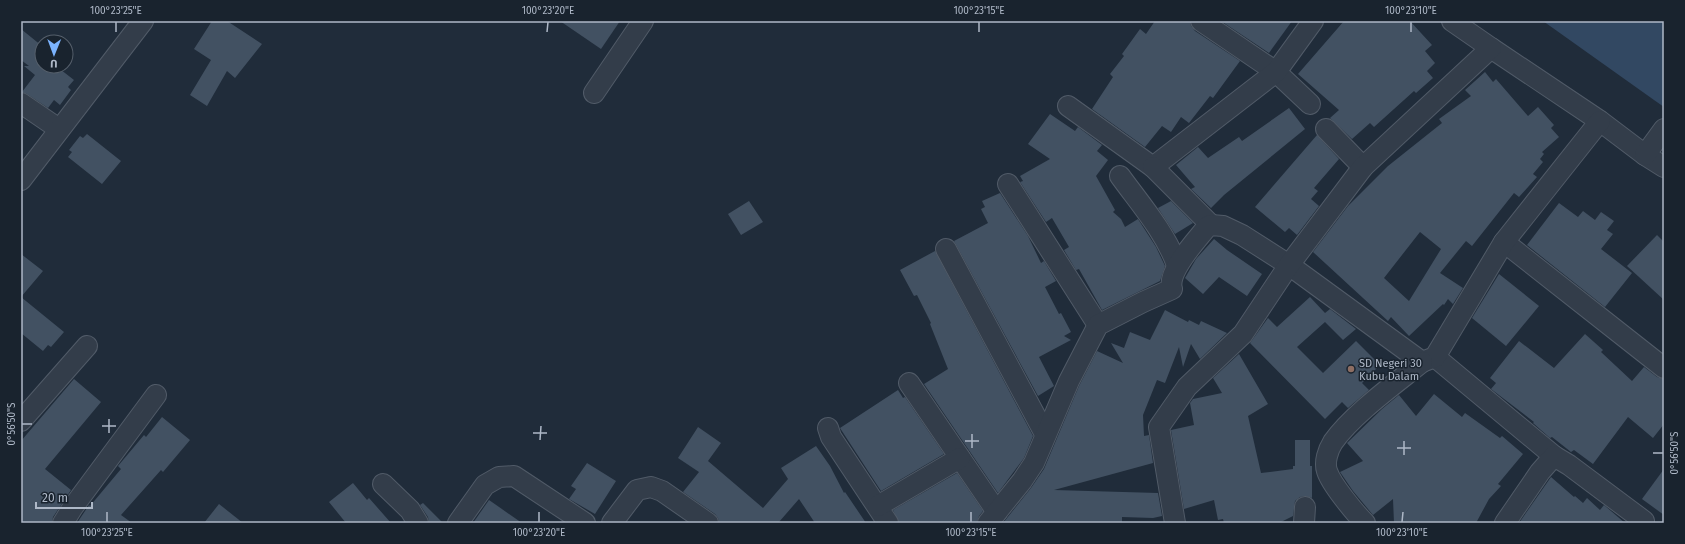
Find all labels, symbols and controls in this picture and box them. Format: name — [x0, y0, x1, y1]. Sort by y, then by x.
text: 100°23'25"E — [90, 5, 142, 17]
text: 100°23'20"E — [522, 5, 574, 17]
text: 100°23'15"E — [953, 5, 1005, 17]
text: 100°23'10"E — [1385, 5, 1437, 17]
north arrow — [34, 34, 74, 74]
text: U — [50, 57, 58, 70]
place label: SD Negeri 30 Kubu Dalam — [1359, 357, 1422, 383]
marker: SD Negeri 30 Kubu Dalam — [1346, 364, 1356, 374]
text: 0°56'50"S — [6, 402, 18, 446]
text: 0°56'50"S — [1669, 431, 1681, 475]
scale bar — [36, 484, 92, 510]
text: 20 m — [42, 491, 68, 505]
text: 100°23'25"E — [81, 527, 133, 539]
text: 100°23'20"E — [513, 527, 565, 539]
text: 100°23'15"E — [945, 527, 997, 539]
text: 100°23'10"E — [1376, 527, 1428, 539]

